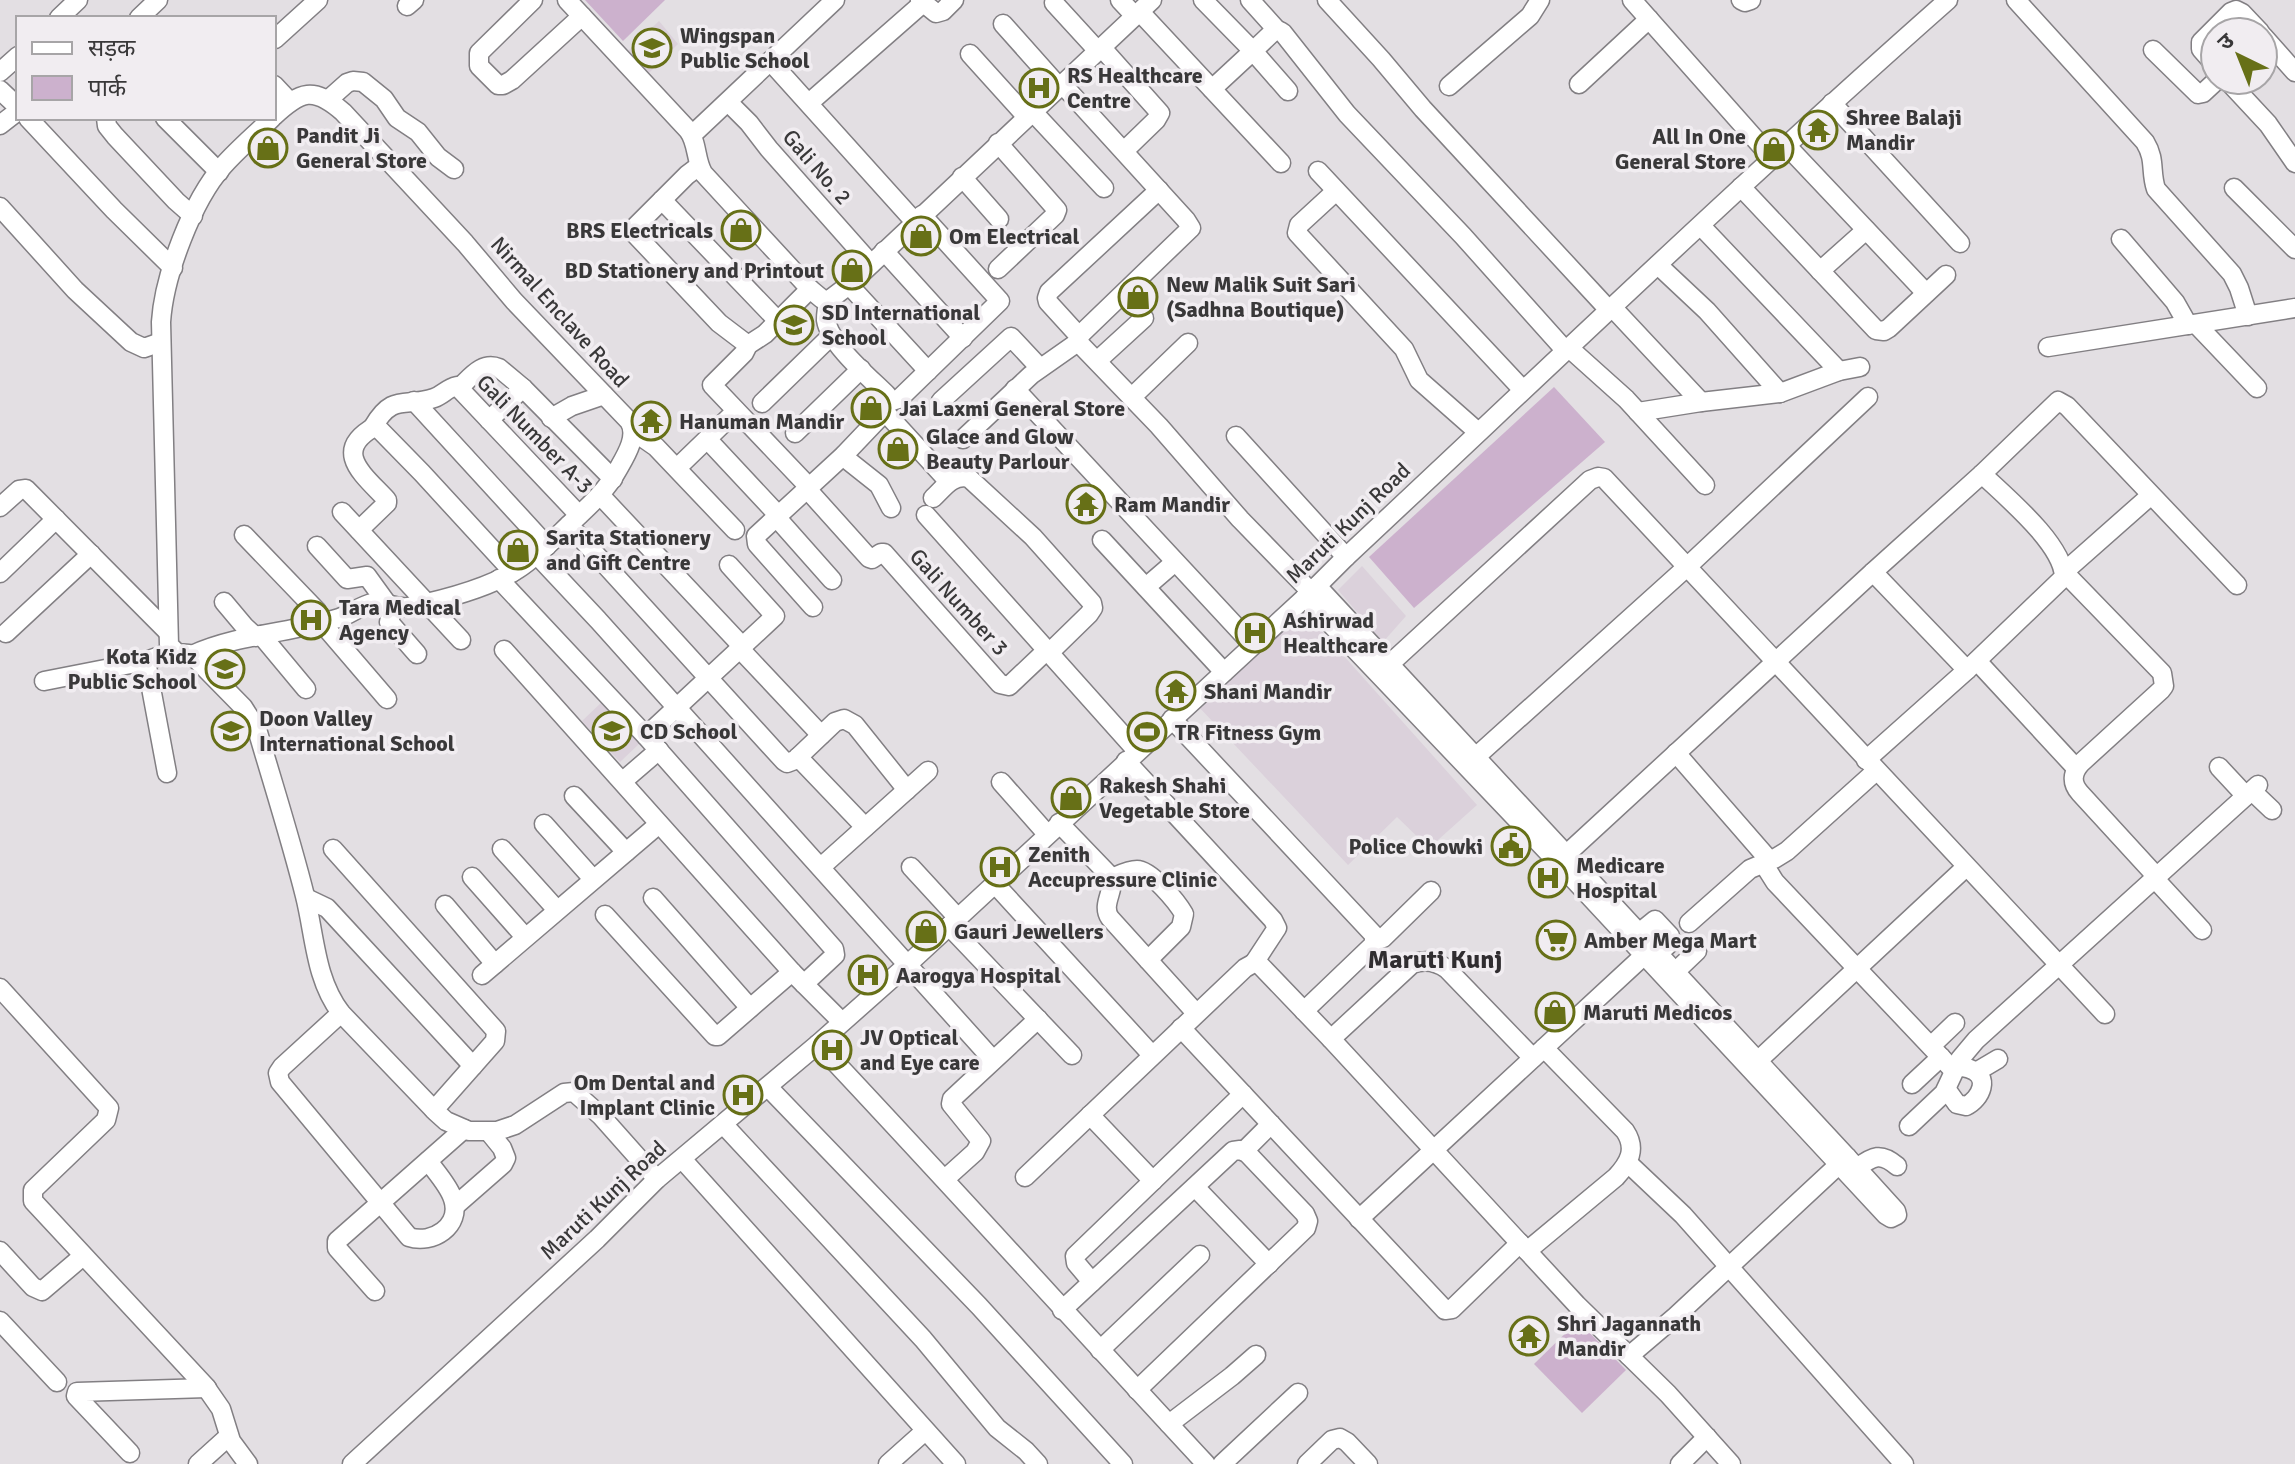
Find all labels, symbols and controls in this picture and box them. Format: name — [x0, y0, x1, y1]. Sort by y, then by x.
legend — [16, 16, 276, 120]
north arrow — [2199, 16, 2279, 96]
place label: Wingspan Public School — [680, 22, 810, 74]
school or university icon: Wingspan Public School — [631, 27, 673, 69]
text: उ — [2212, 27, 2240, 56]
text: सड़क — [88, 33, 136, 63]
place label: RS Healthcare Centre — [1067, 62, 1203, 114]
hospital icon: RS Healthcare Centre — [1018, 67, 1060, 109]
text: पार्क — [88, 73, 127, 103]
place label: Shree Balaji Mandir — [1846, 104, 1962, 156]
temple icon: Shree Balaji Mandir — [1797, 109, 1839, 151]
place label: Pandit Ji General Store — [296, 122, 427, 174]
place label: All In One General Store — [1615, 123, 1746, 175]
street label: Gali No. 2 — [777, 124, 857, 210]
shop icon: Pandit Ji General Store — [247, 127, 289, 169]
shop icon: All In One General Store — [1753, 128, 1795, 170]
shop icon: BRS Electricals — [720, 209, 762, 251]
shop icon: Om Electrical — [900, 215, 942, 257]
place label: BRS Electricals — [566, 217, 713, 244]
place label: Om Electrical — [949, 223, 1080, 250]
street label: Nirmal Enclave Road — [485, 231, 635, 393]
shop icon: BD Stationery and Printout — [831, 249, 873, 291]
place label: BD Stationery and Printout — [565, 257, 824, 284]
place label: New Malik Suit Sari (Sadhna Boutique) — [1166, 271, 1356, 323]
shop icon: New Malik Suit Sari (Sadhna Boutique) — [1117, 276, 1159, 318]
place label: SD International School — [822, 299, 980, 351]
school or university icon: SD International School — [773, 304, 815, 346]
street label: Gali Number A-3 — [471, 369, 599, 499]
shop icon: Jai Laxmi General Store — [850, 387, 892, 429]
place label: Jai Laxmi General Store — [899, 395, 1125, 422]
temple icon: Hanuman Mandir — [630, 400, 672, 442]
place label: Hanuman Mandir — [679, 408, 844, 435]
place label: Glace and Glow Beauty Parlour — [926, 423, 1074, 475]
shop icon: Glace and Glow Beauty Parlour — [877, 428, 919, 470]
street label: Maruti Kunj Road — [1280, 457, 1416, 589]
temple icon: Ram Mandir — [1065, 483, 1107, 525]
place label: Ram Mandir — [1114, 491, 1230, 518]
place label: Sarita Stationery and Gift Centre — [546, 524, 711, 576]
shop icon: Sarita Stationery and Gift Centre — [497, 529, 539, 571]
street label: Gali Number 3 — [904, 543, 1014, 661]
place label: Tara Medical Agency — [339, 594, 461, 646]
hospital icon: Tara Medical Agency — [290, 599, 332, 641]
place label: Ashirwad Healthcare — [1283, 607, 1388, 659]
hospital icon: Ashirwad Healthcare — [1234, 612, 1276, 654]
place label: Kota Kidz Public School — [67, 643, 197, 695]
school or university icon: Kota Kidz Public School — [204, 648, 246, 690]
temple icon: Shani Mandir — [1155, 670, 1197, 712]
place label: Shani Mandir — [1204, 678, 1332, 705]
place label: Doon Valley International School — [259, 705, 455, 757]
school or university icon: Doon Valley International School — [210, 710, 252, 752]
school or university icon: CD School — [591, 710, 633, 752]
sports icon: TR Fitness Gym — [1126, 711, 1168, 753]
place label: CD School — [640, 718, 738, 745]
place label: TR Fitness Gym — [1175, 719, 1322, 746]
place label: Rakesh Shahi Vegetable Store — [1099, 772, 1250, 824]
shop icon: Rakesh Shahi Vegetable Store — [1050, 777, 1092, 819]
public building icon: Police Chowki — [1490, 825, 1532, 867]
place label: Police Chowki — [1348, 833, 1483, 860]
place label: Zenith Accupressure Clinic — [1028, 841, 1217, 893]
hospital icon: Zenith Accupressure Clinic — [979, 846, 1021, 888]
place label: Medicare Hospital — [1576, 852, 1665, 904]
hospital icon: Medicare Hospital — [1527, 857, 1569, 899]
shop icon: Gauri Jewellers — [905, 910, 947, 952]
place label: Gauri Jewellers — [954, 918, 1104, 945]
supermarket icon: Amber Mega Mart — [1535, 919, 1577, 961]
place label: Amber Mega Mart — [1584, 927, 1757, 954]
district label: Maruti Kunj — [1368, 944, 1502, 976]
hospital icon: Aarogya Hospital — [847, 954, 889, 996]
place label: Aarogya Hospital — [896, 962, 1061, 989]
shop icon: Maruti Medicos — [1534, 991, 1576, 1033]
place label: Maruti Medicos — [1583, 999, 1733, 1026]
place label: JV Optical and Eye care — [860, 1024, 980, 1076]
hospital icon: JV Optical and Eye care — [811, 1029, 853, 1071]
place label: Om Dental and Implant Clinic — [574, 1069, 715, 1121]
hospital icon: Om Dental and Implant Clinic — [722, 1074, 764, 1116]
street label: Maruti Kunj Road — [534, 1135, 672, 1265]
place label: Shri Jagannath Mandir — [1557, 1310, 1701, 1362]
temple icon: Shri Jagannath Mandir — [1508, 1315, 1550, 1357]

